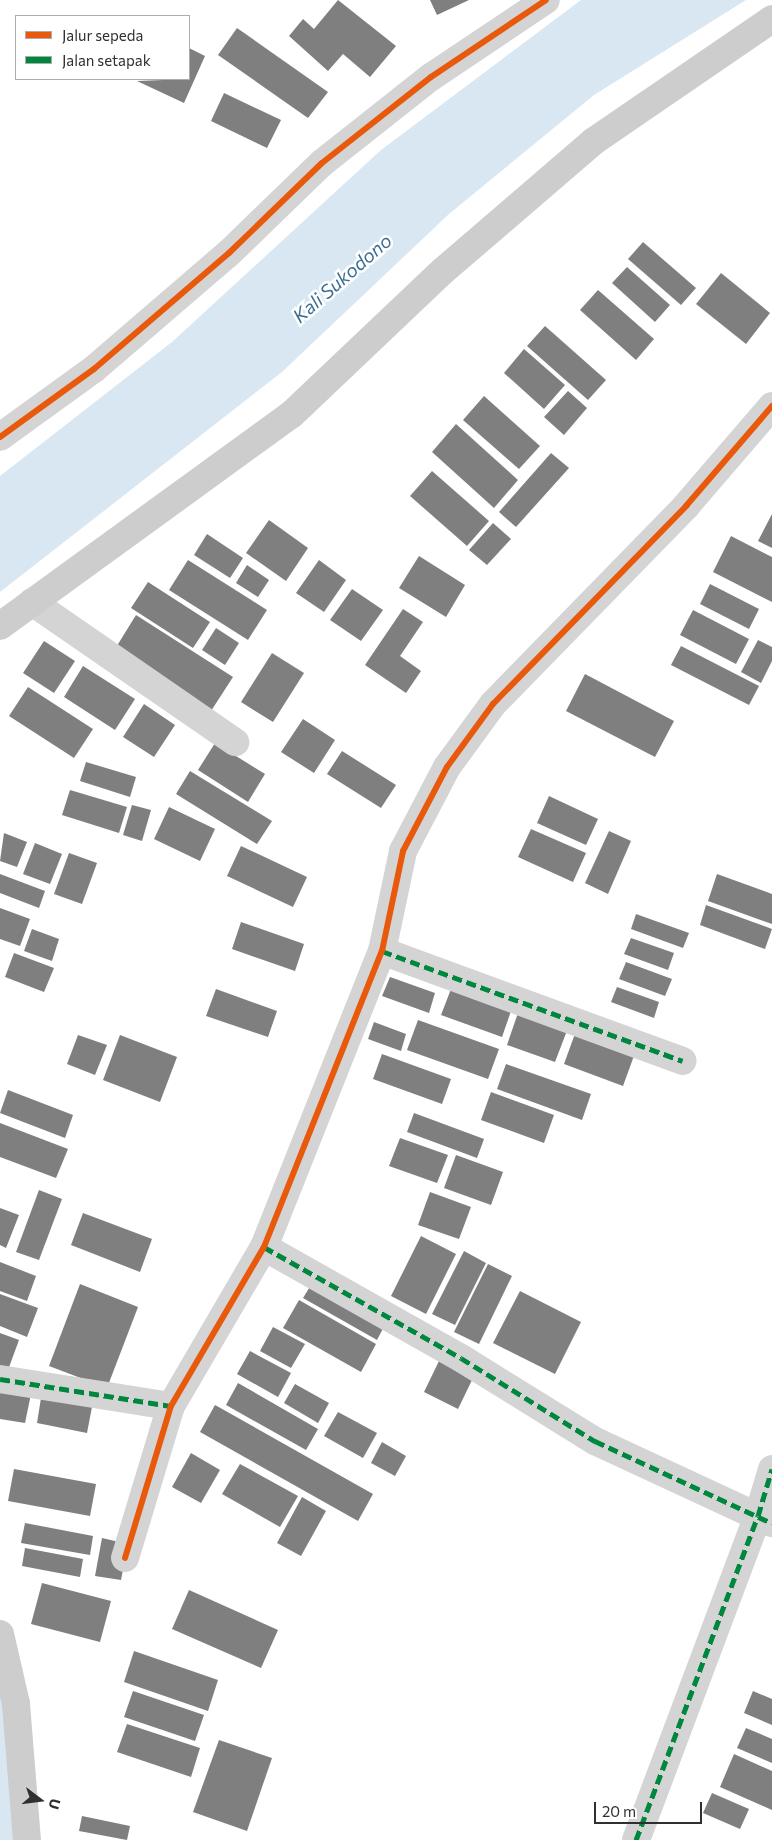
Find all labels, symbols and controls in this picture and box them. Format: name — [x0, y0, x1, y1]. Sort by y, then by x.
legend — [15, 15, 190, 80]
text: Jalur sepeda — [62, 26, 143, 44]
text: Jalan setapak — [62, 51, 151, 69]
water label: Kali Sukodono — [288, 229, 396, 327]
north arrow — [15, 1775, 65, 1825]
scale bar — [597, 1792, 704, 1824]
text: U — [45, 1797, 65, 1811]
text: 20 m — [602, 1802, 636, 1820]

